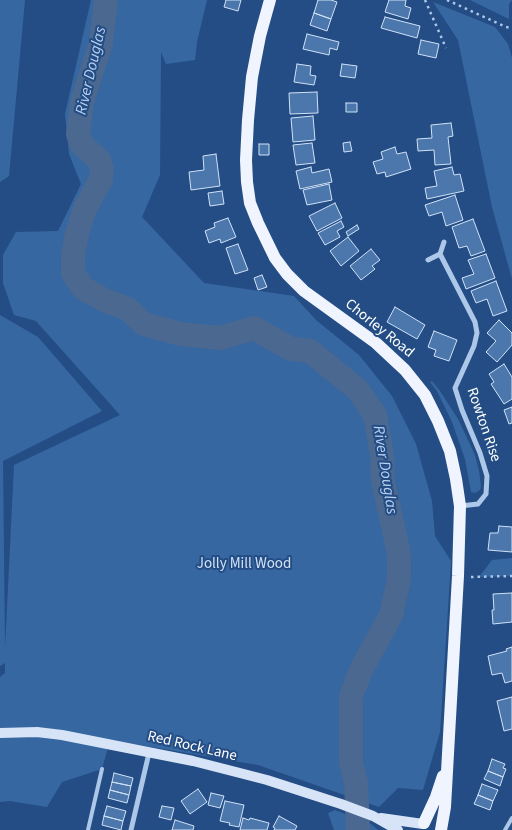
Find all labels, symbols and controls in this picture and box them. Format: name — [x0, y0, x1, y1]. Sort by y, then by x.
water label: River Douglas — [73, 25, 111, 117]
street label: Chorley Road — [341, 296, 417, 362]
street label: Rowton Rise — [462, 385, 504, 465]
water label: River Douglas — [368, 424, 400, 516]
park label: Jolly Mill Wood — [197, 556, 291, 574]
street label: Red Rock Lane — [145, 728, 239, 766]

